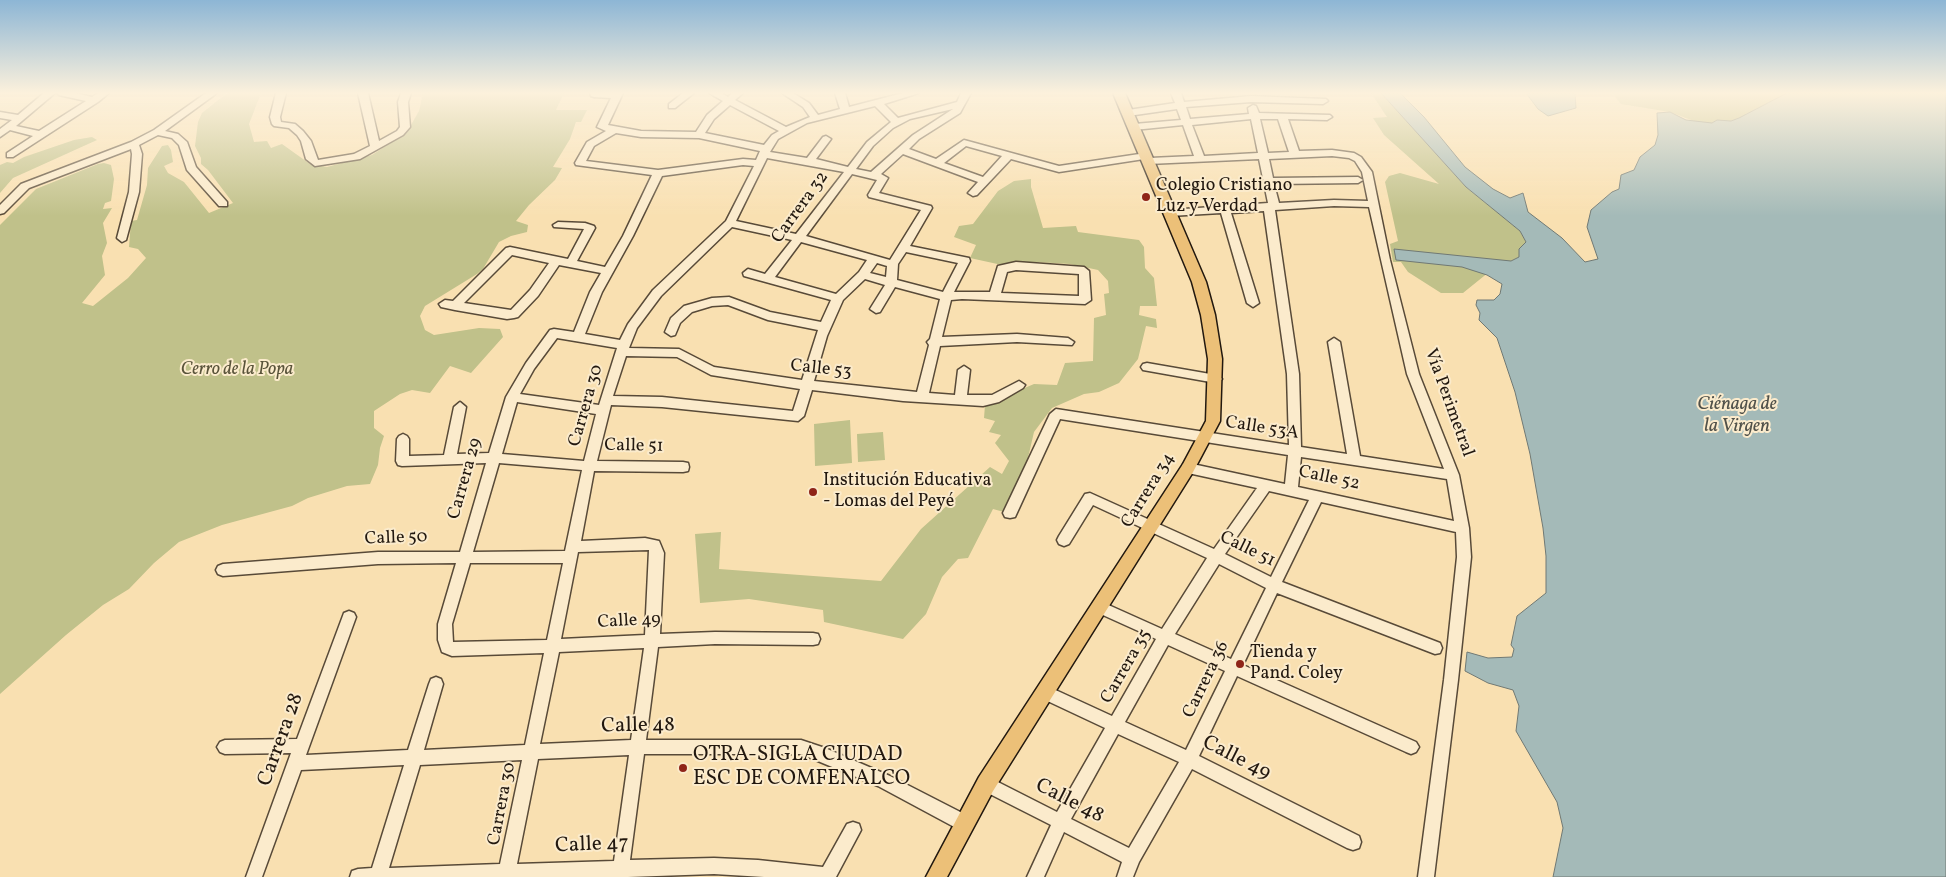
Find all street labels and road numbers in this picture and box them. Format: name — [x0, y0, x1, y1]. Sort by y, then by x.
street label: Carrera 32 — [768, 168, 834, 248]
street label: Vía Perimetral — [1418, 346, 1478, 460]
street label: Calle 53 — [789, 356, 853, 384]
street label: Carrera 30 — [565, 363, 609, 449]
street label: Calle 53A — [1224, 413, 1300, 445]
street label: Carrera 29 — [444, 436, 488, 522]
street label: Calle 51 — [604, 436, 664, 458]
street label: Carrera 34 — [1117, 449, 1181, 533]
street label: Calle 52 — [1296, 462, 1362, 496]
street label: Calle 50 — [364, 527, 428, 551]
street label: Calle 51 — [1216, 527, 1278, 573]
street label: Calle 49 — [597, 610, 661, 634]
street label: Carrera 35 — [1097, 626, 1157, 708]
street label: Carrera 36 — [1179, 638, 1235, 722]
street label: Carrera 28 — [254, 690, 310, 790]
street label: Calle 48 — [601, 714, 675, 740]
street label: Calle 49 — [1197, 731, 1275, 787]
street label: Carrera 30 — [484, 761, 522, 847]
street label: Calle 48 — [1030, 774, 1108, 830]
street label: Calle 47 — [555, 832, 629, 860]

